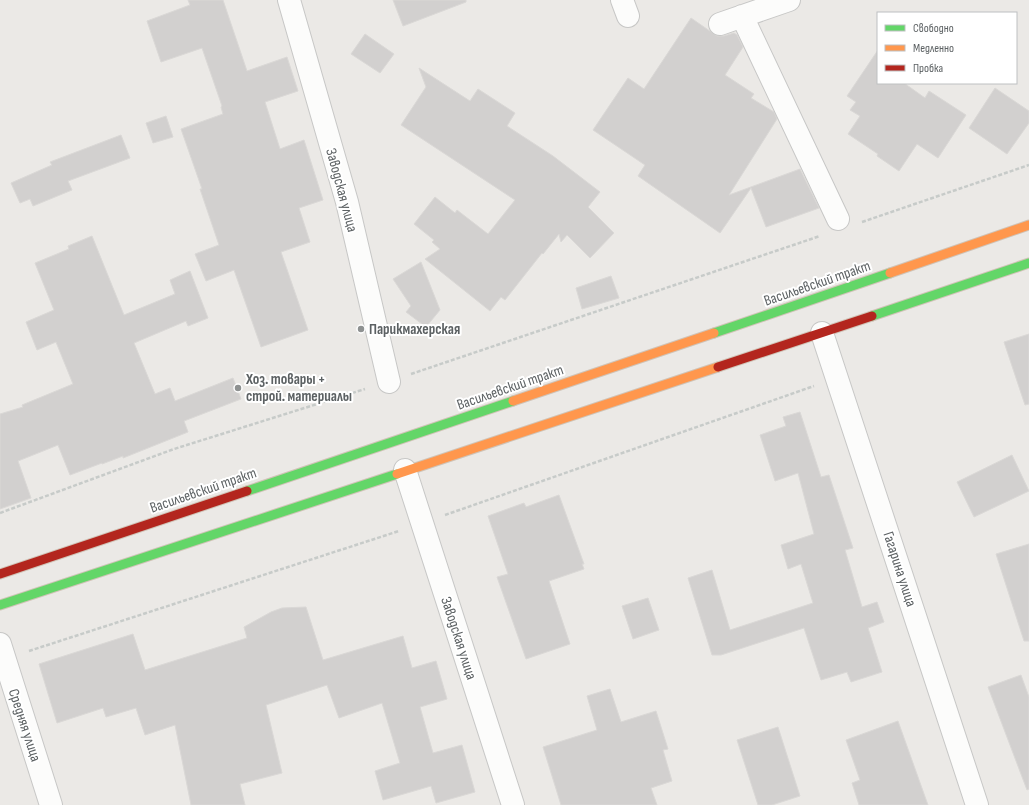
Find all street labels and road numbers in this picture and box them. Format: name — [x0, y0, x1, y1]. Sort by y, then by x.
street label: Заводская улица — [321, 146, 362, 234]
street label: Васильевский тракт — [761, 256, 873, 311]
street label: Васильевский тракт — [454, 360, 566, 415]
street label: Васильевский тракт — [147, 463, 259, 518]
street label: Гагарина улица — [878, 529, 921, 609]
street label: Заводская улица — [436, 594, 481, 682]
street label: Средняя улица — [4, 686, 45, 764]

